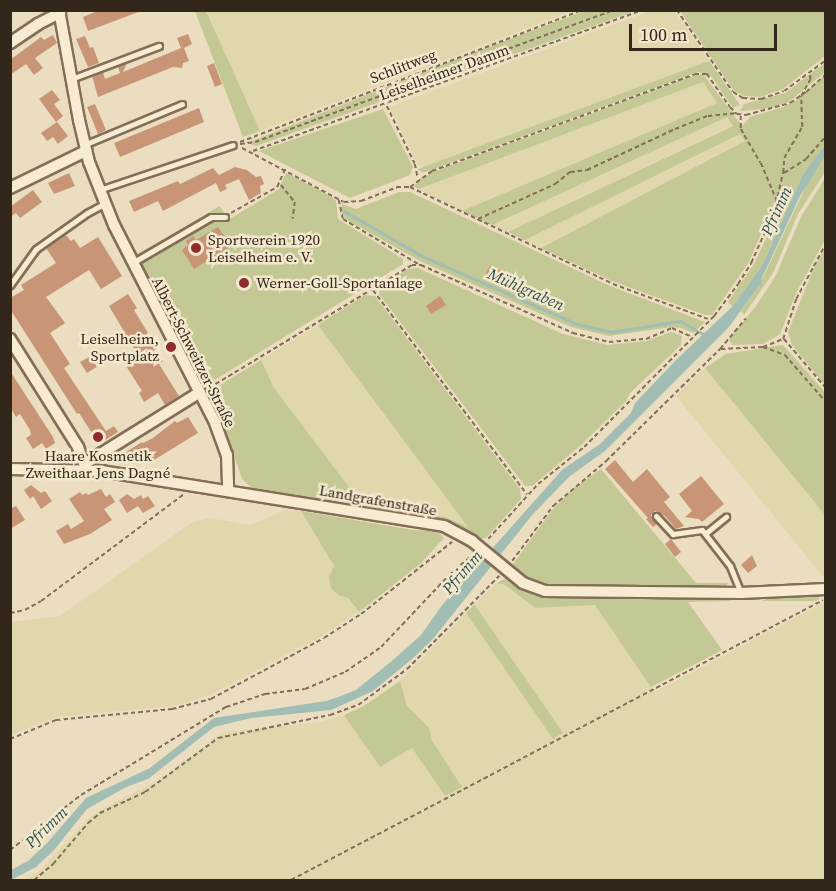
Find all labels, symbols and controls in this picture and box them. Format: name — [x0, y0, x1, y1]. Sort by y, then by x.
scale bar — [632, 12, 780, 50]
text: 100 m — [640, 22, 687, 47]
street label: Leiselheimer Damm — [377, 40, 511, 104]
street label: Schlittweg — [367, 45, 439, 87]
water label: Pfrimm — [756, 184, 796, 238]
place label: Sportverein 1920 Leiselheim e. V. — [208, 230, 320, 265]
marker: Sportverein 1920 Leiselheim e. V. — [189, 241, 203, 255]
water label: Mühlgraben — [485, 264, 567, 314]
street label: Albert-Schweitzer-Straße — [148, 274, 240, 430]
place label: Werner-Goll-Sportanlage — [256, 274, 422, 292]
marker: Werner-Goll-Sportanlage — [237, 276, 251, 290]
place label: Leiselheim, Sportplatz — [80, 329, 159, 364]
marker: Leiselheim, Sportplatz — [164, 340, 178, 354]
marker: Haare Kosmetik Zweithaar Jens Dagné — [91, 430, 105, 444]
place label: Haare Kosmetik Zweithaar Jens Dagné — [26, 446, 170, 481]
street label: Landgrafenstraße — [318, 481, 438, 519]
water label: Pfrimm — [438, 546, 486, 598]
water label: Pfrimm — [21, 802, 71, 852]

